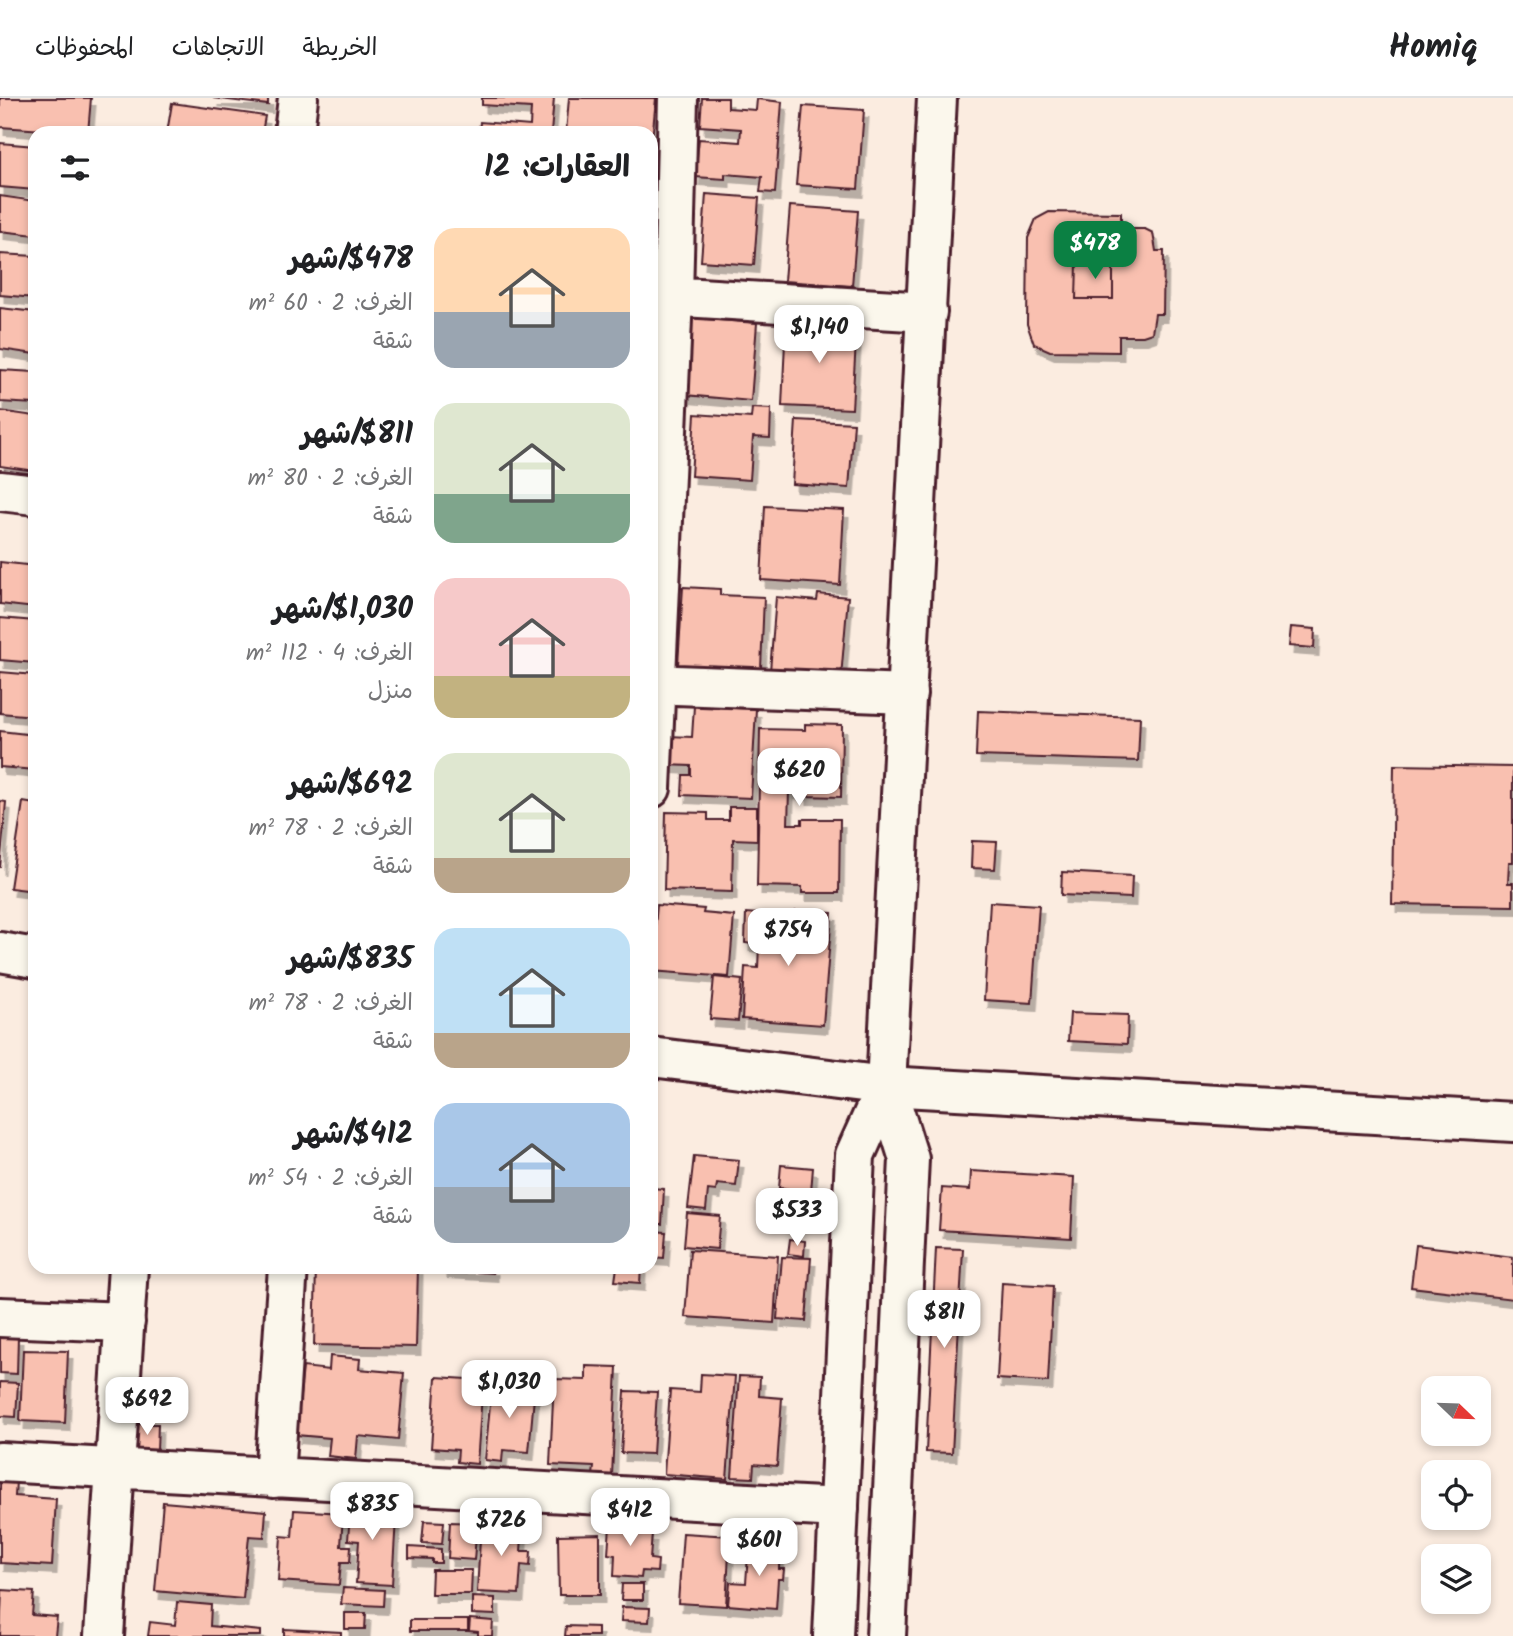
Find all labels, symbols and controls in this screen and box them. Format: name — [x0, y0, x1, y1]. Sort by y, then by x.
text: Homiq — [1389, 22, 1478, 75]
text: المحفوظات — [35, 29, 134, 68]
text: الاتجاهات — [172, 29, 265, 68]
text: الخريطة — [303, 29, 377, 68]
text: العقارات: 12 — [484, 144, 630, 192]
icon: filters — [56, 149, 94, 187]
pin: $478 — [1054, 222, 1136, 281]
text: $478 — [1070, 226, 1120, 262]
text: $478/شهر — [289, 236, 413, 284]
icon: home — [490, 256, 574, 340]
text: الغرف: 2 · 60 m² — [249, 286, 413, 322]
pin: $1,140 — [762, 306, 876, 365]
text: $1,140 — [790, 310, 848, 346]
text: شقة — [373, 324, 413, 360]
text: $811/شهر — [301, 411, 413, 459]
icon: home — [490, 431, 574, 515]
text: الغرف: 2 · 80 m² — [248, 461, 413, 497]
text: شقة — [373, 499, 413, 535]
text: $1,030/شهر — [273, 586, 413, 634]
icon: home — [490, 606, 574, 690]
text: الغرف: 4 · 112 m² — [246, 636, 413, 672]
text: منزل — [368, 674, 413, 710]
pin: $620 — [758, 748, 840, 808]
text: $620 — [773, 753, 825, 789]
text: $692/شهر — [288, 761, 413, 809]
icon: home — [490, 781, 574, 865]
text: الغرف: 2 · 78 m² — [249, 811, 413, 847]
text: شقة — [373, 849, 413, 885]
pin: $754 — [747, 908, 829, 968]
text: $754 — [764, 913, 812, 949]
text: $835/شهر — [288, 936, 413, 984]
icon: home — [490, 956, 574, 1040]
text: الغرف: 2 · 78 m² — [249, 986, 413, 1022]
text: شقة — [373, 1024, 413, 1060]
text: $412/شهر — [294, 1111, 413, 1159]
icon: home — [490, 1131, 574, 1215]
text: الغرف: 2 · 54 m² — [248, 1161, 413, 1197]
pin: $533 — [756, 1188, 838, 1248]
text: $533 — [772, 1193, 822, 1229]
text: شقة — [373, 1199, 413, 1235]
pin: $811 — [903, 1290, 985, 1350]
text: $811 — [923, 1295, 965, 1331]
pin: $1,030 — [452, 1360, 566, 1420]
text: $1,030 — [478, 1365, 540, 1401]
north arrow — [1421, 1376, 1491, 1446]
map controls — [1421, 1376, 1491, 1614]
pin: $692 — [106, 1378, 188, 1437]
text: $692 — [121, 1382, 173, 1418]
button: locate — [1421, 1460, 1491, 1530]
pin: $835 — [331, 1482, 413, 1542]
text: $835 — [346, 1487, 398, 1523]
pin: $412 — [589, 1488, 671, 1548]
text: $412 — [607, 1493, 653, 1529]
pin: $726 — [460, 1498, 542, 1558]
text: $726 — [476, 1503, 526, 1539]
pin: $601 — [718, 1518, 800, 1578]
text: $601 — [737, 1523, 781, 1559]
button: layers — [1421, 1544, 1491, 1614]

